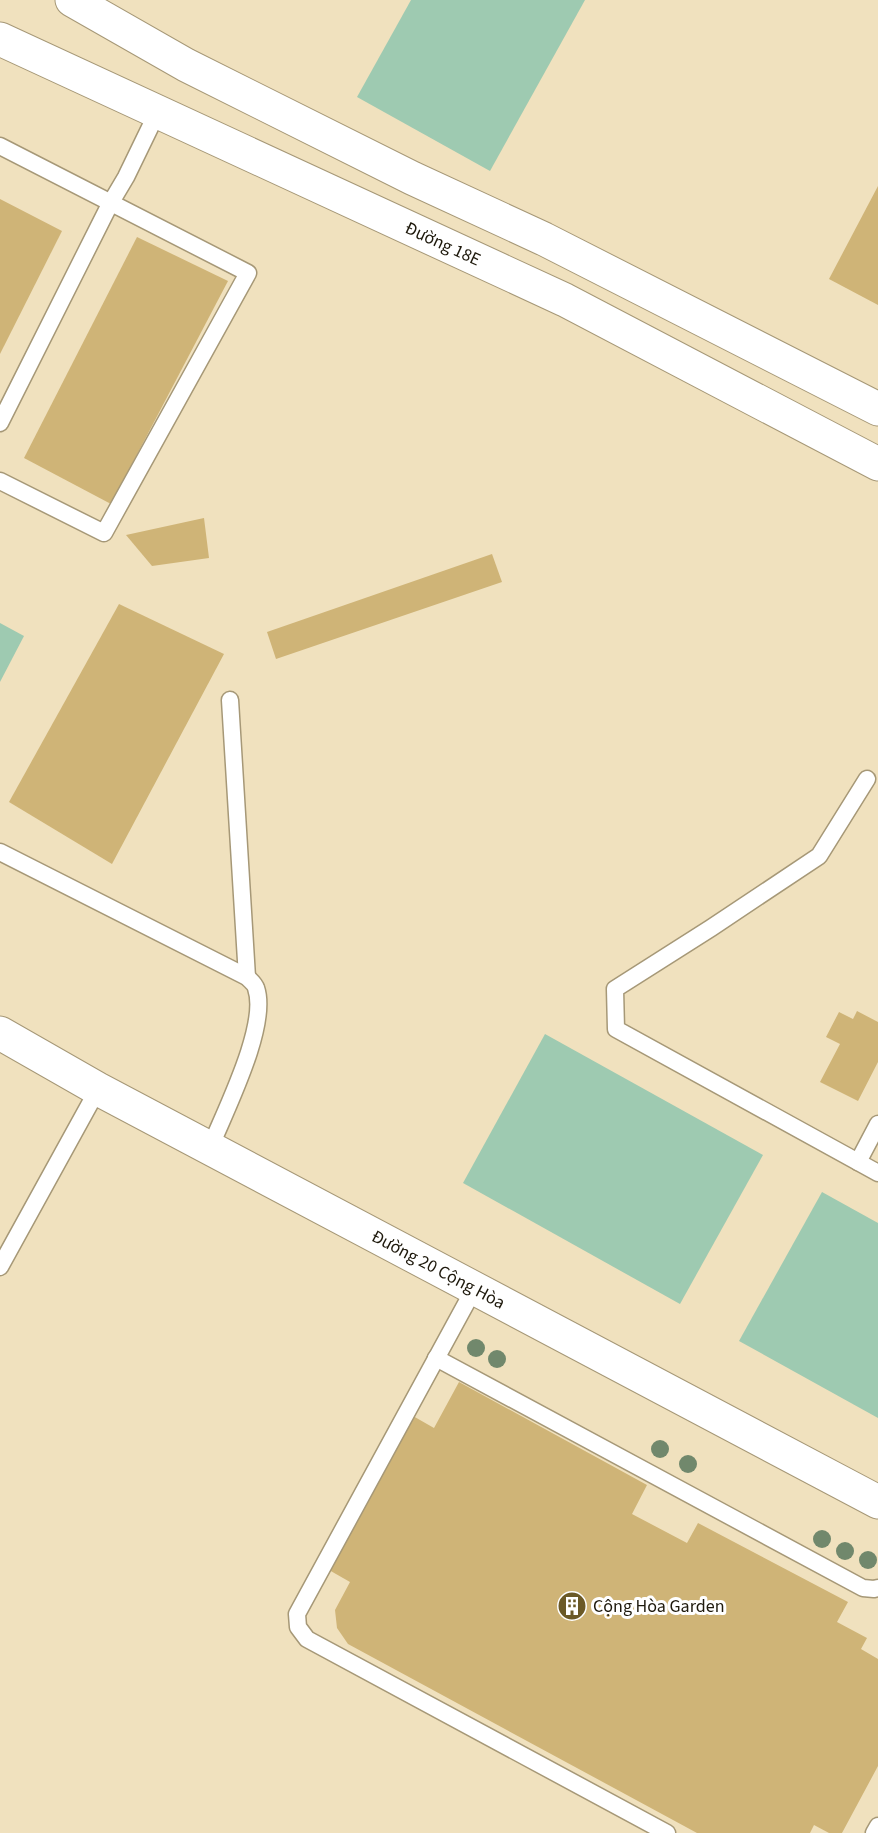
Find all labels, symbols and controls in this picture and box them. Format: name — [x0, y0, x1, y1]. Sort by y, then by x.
street label: Đường 18E — [401, 216, 485, 272]
street label: Đường 20 Cộng Hòa — [367, 1224, 509, 1315]
building icon: Cộng Hòa Garden — [556, 1590, 588, 1622]
place label: Cộng Hòa Garden — [593, 1594, 724, 1619]

